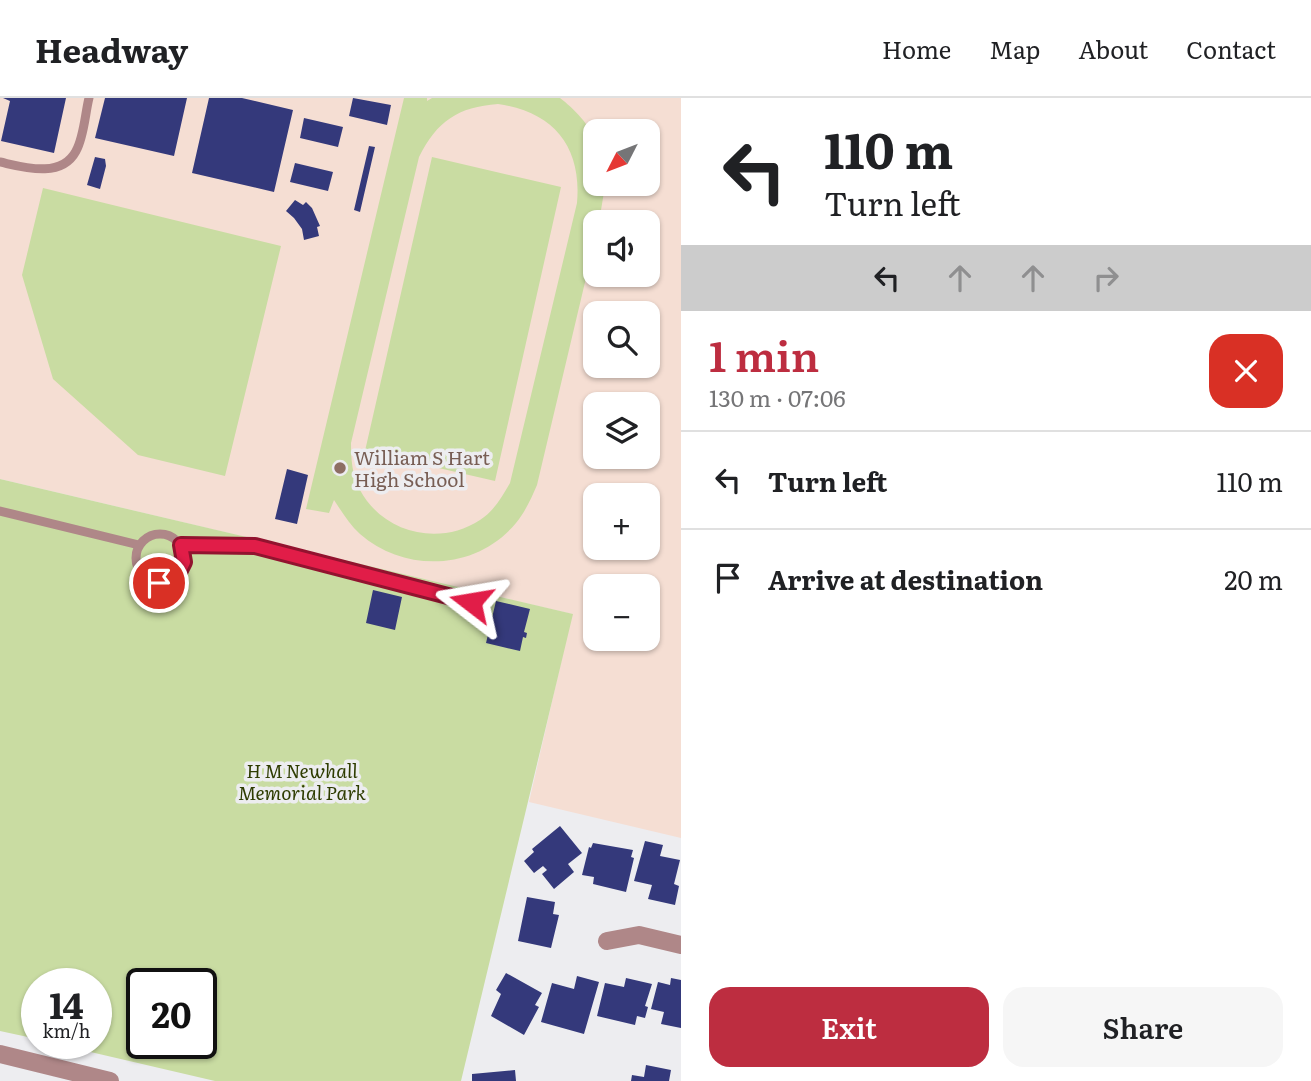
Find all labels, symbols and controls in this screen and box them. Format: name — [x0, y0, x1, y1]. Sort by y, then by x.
text: Headway — [35, 24, 188, 73]
text: Home — [882, 31, 951, 66]
text: Map — [989, 31, 1040, 66]
text: About — [1078, 31, 1148, 66]
text: Contact — [1186, 31, 1276, 66]
text: 110 m — [824, 111, 953, 184]
north arrow — [583, 119, 660, 196]
map controls — [583, 119, 660, 651]
icon: left — [709, 126, 800, 217]
text: Turn left — [824, 178, 961, 226]
button: sound — [583, 210, 660, 287]
icon: left — [868, 259, 906, 297]
icon: ahead — [941, 259, 979, 297]
icon: ahead — [1014, 259, 1052, 297]
icon: right — [1087, 259, 1125, 297]
button: search — [583, 301, 660, 378]
text: 1 min — [709, 323, 819, 385]
button: close — [1209, 334, 1283, 408]
text: 130 m · 07:06 — [709, 380, 846, 414]
button: layers — [583, 392, 660, 469]
place label: William S Hart High School — [354, 443, 490, 493]
marker: William S Hart High School — [332, 460, 348, 476]
icon: left — [709, 461, 747, 499]
text: Turn left — [768, 461, 887, 500]
text: 110 m — [1216, 461, 1283, 500]
button: + — [583, 483, 660, 560]
pin — [129, 553, 189, 613]
icon: arrive — [709, 559, 747, 597]
text: Arrive at destination — [768, 559, 1043, 598]
text: 20 m — [1224, 559, 1283, 598]
icon: arrive — [140, 564, 178, 602]
position arrow — [434, 565, 508, 639]
button: − — [583, 574, 660, 651]
park label: H M Newhall Memorial Park — [238, 756, 367, 806]
speed limit sign: 20 — [126, 968, 217, 1059]
text: 14 — [49, 978, 84, 1030]
button: Exit — [709, 987, 989, 1067]
button: Share — [1003, 987, 1283, 1067]
text: km/h — [43, 1017, 90, 1044]

